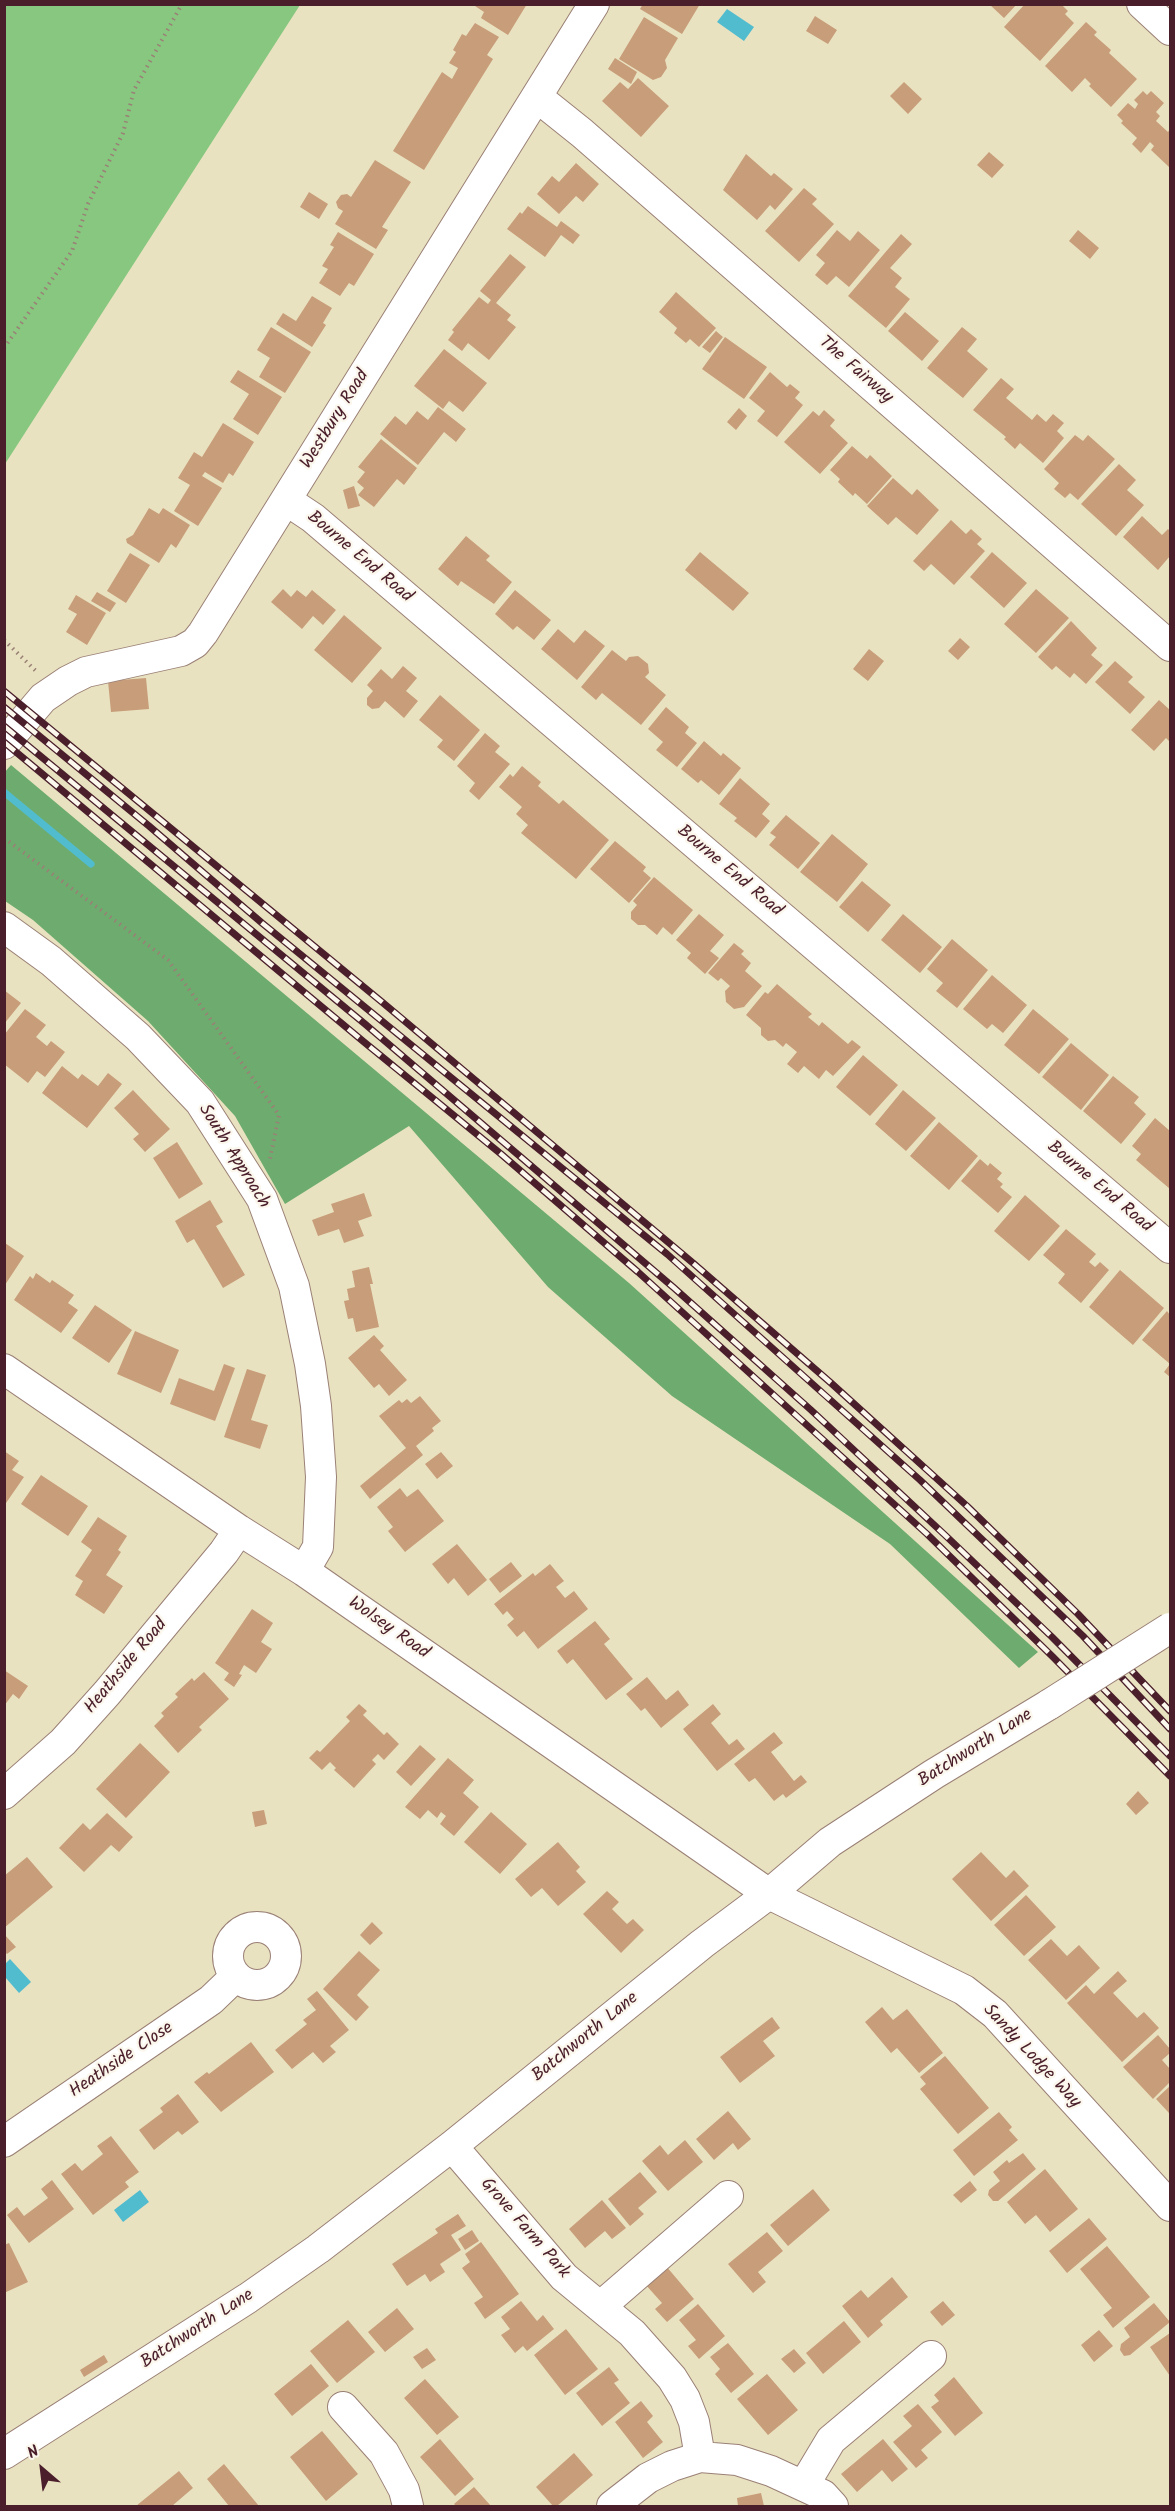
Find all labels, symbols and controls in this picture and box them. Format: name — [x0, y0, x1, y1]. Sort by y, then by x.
street label: The Fairway — [813, 333, 897, 409]
street label: Westbury Road — [297, 367, 375, 473]
street label: Bourne End Road — [302, 507, 416, 609]
street label: Bourne End Road — [672, 821, 786, 923]
street label: South Approach — [192, 1101, 274, 1213]
street label: Bourne End Road — [1042, 1137, 1156, 1239]
street label: Wolsey Road — [343, 1593, 433, 1665]
street label: Heathside Road — [81, 1615, 173, 1719]
street label: Batchworth Lane — [915, 1705, 1037, 1793]
street label: Batchworth Lane — [528, 1989, 644, 2087]
street label: Sandy Lodge Way — [977, 2001, 1085, 2113]
street label: Heathside Close — [66, 2018, 178, 2104]
street label: Grove Farm Park — [475, 2174, 573, 2284]
street label: Batchworth Lane — [137, 2285, 259, 2375]
north arrow — [12, 2439, 72, 2499]
text: N — [23, 2439, 44, 2466]

